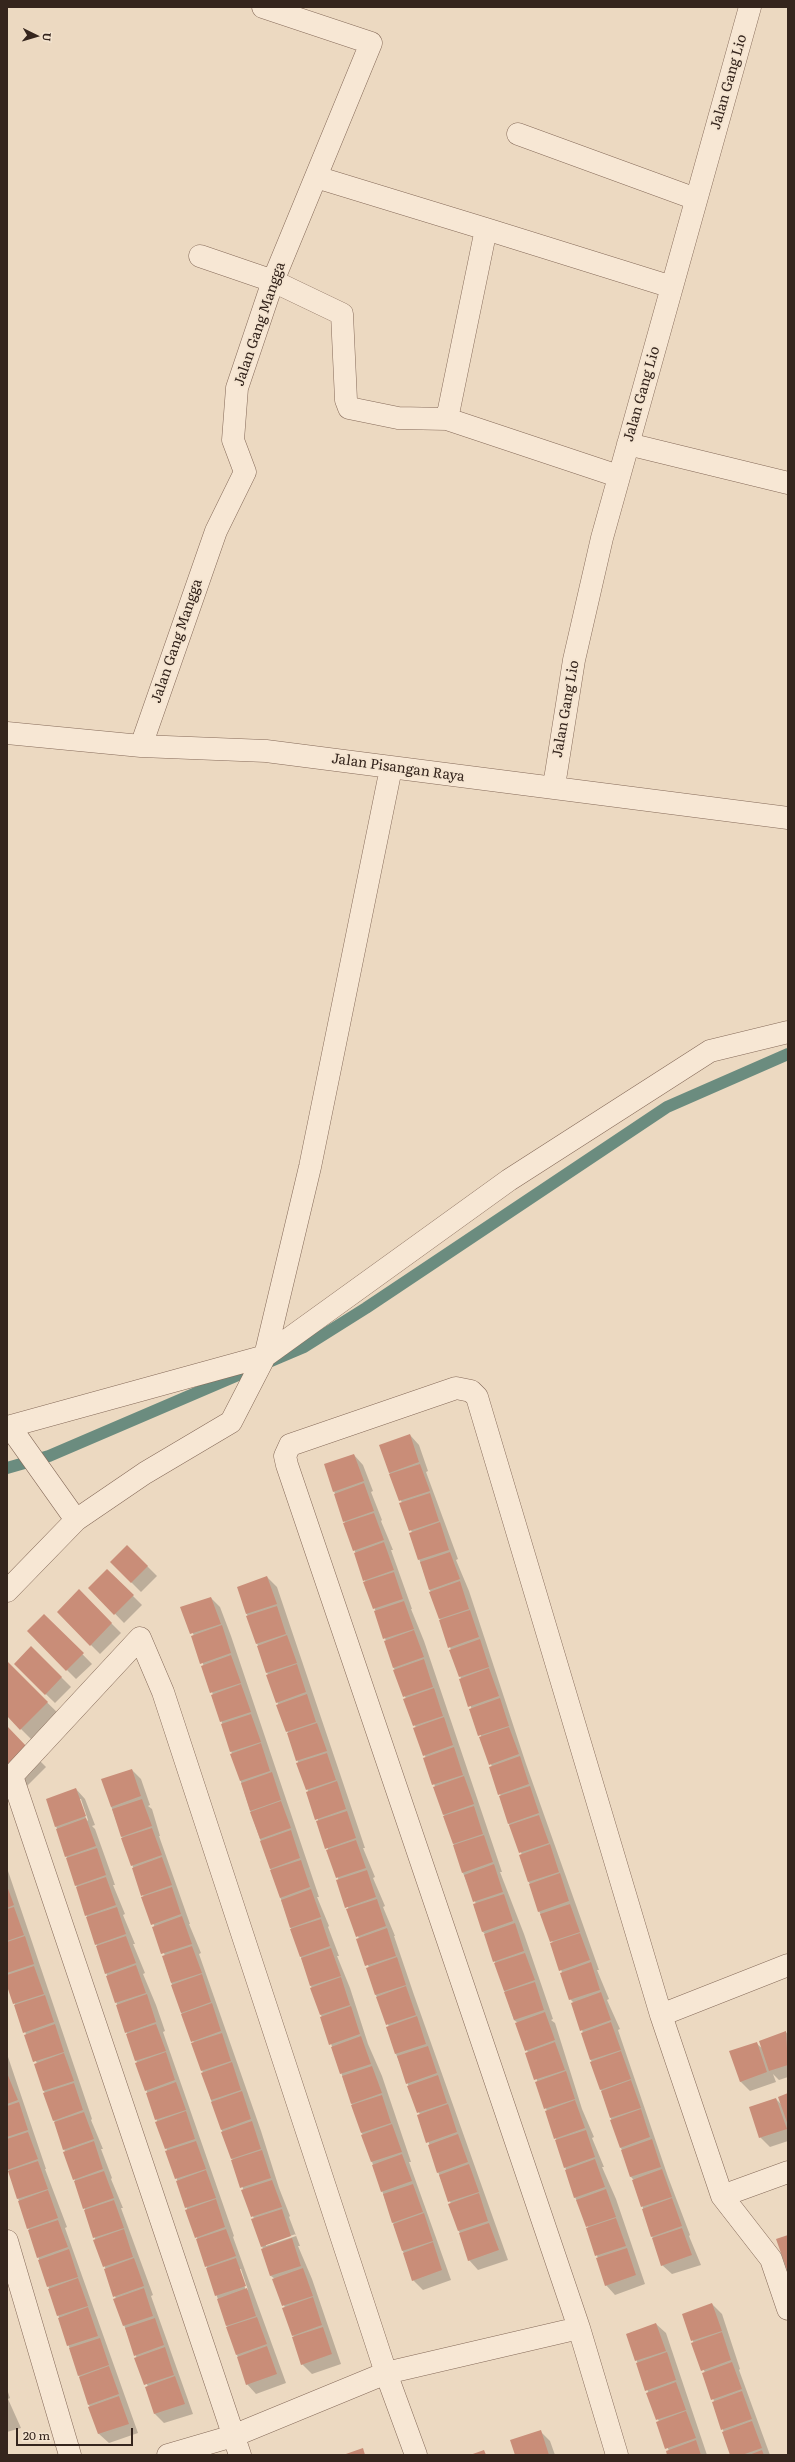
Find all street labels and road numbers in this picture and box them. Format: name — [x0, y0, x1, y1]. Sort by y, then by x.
street label: Jalan Gang Lio — [707, 32, 751, 132]
street label: Jalan Gang Mangga — [231, 260, 289, 388]
street label: Jalan Gang Lio — [620, 344, 664, 444]
street label: Jalan Gang Mangga — [148, 577, 206, 705]
street label: Jalan Gang Lio — [549, 659, 583, 759]
street label: Jalan Pisangan Raya — [330, 750, 466, 786]

